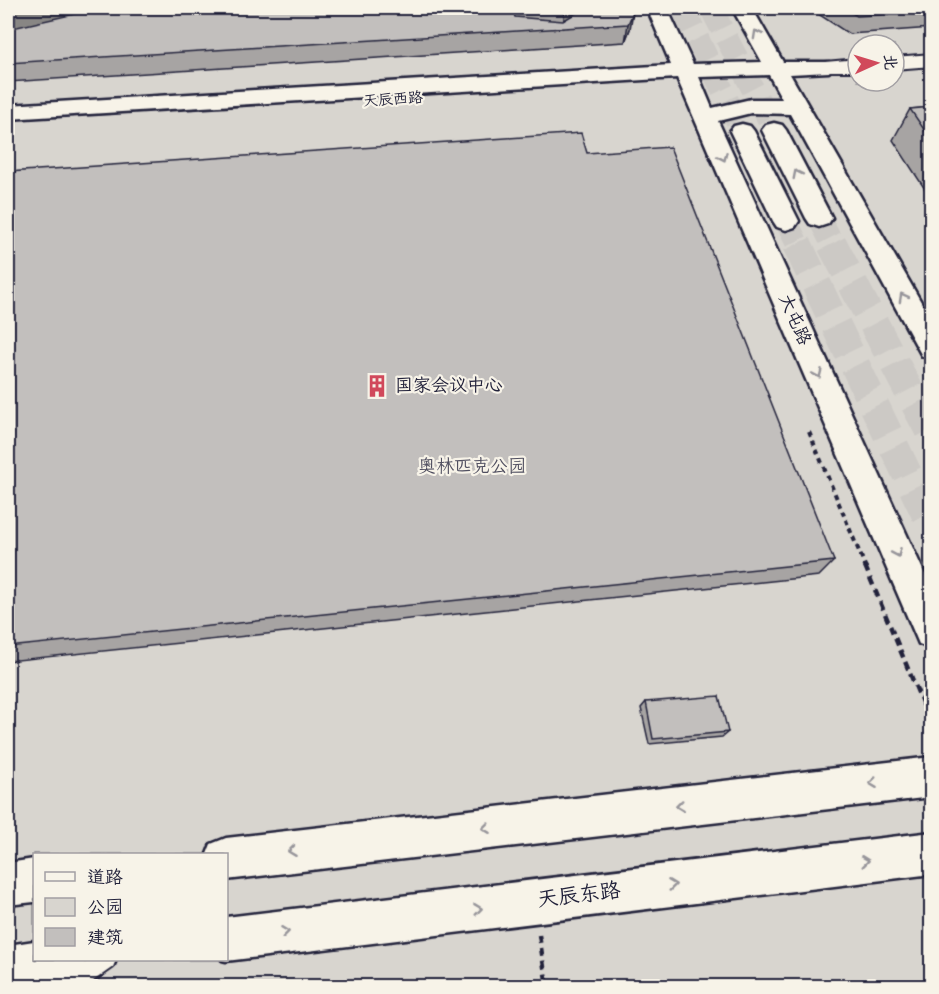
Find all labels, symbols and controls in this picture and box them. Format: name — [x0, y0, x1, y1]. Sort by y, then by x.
one-way arrow — [753, 30, 764, 40]
north arrow — [846, 33, 906, 93]
text: 北 — [876, 53, 902, 71]
street label: 天辰西路 — [362, 86, 424, 114]
one-way arrow — [716, 151, 728, 162]
one-way arrow — [792, 169, 804, 180]
street label: 大屯路 — [770, 289, 818, 351]
one-way arrow — [899, 292, 910, 303]
one-way arrow — [811, 368, 823, 379]
place label: 国家会议中心 — [395, 372, 503, 401]
building icon: 国家会议中心 — [364, 373, 390, 399]
park label: 奥林匹克公园 — [418, 453, 526, 482]
one-way arrow — [889, 546, 901, 557]
one-way arrow — [869, 777, 878, 789]
one-way arrow — [675, 799, 684, 812]
one-way arrow — [481, 822, 491, 834]
one-way arrow — [288, 844, 297, 857]
legend — [33, 853, 228, 961]
one-way arrow — [861, 855, 870, 867]
text: 道路 — [87, 864, 123, 893]
street label: 天辰东路 — [535, 875, 623, 917]
one-way arrow — [667, 879, 676, 891]
text: 公园 — [87, 894, 123, 923]
one-way arrow — [474, 903, 483, 915]
text: 建筑 — [87, 924, 123, 953]
one-way arrow — [280, 927, 289, 939]

